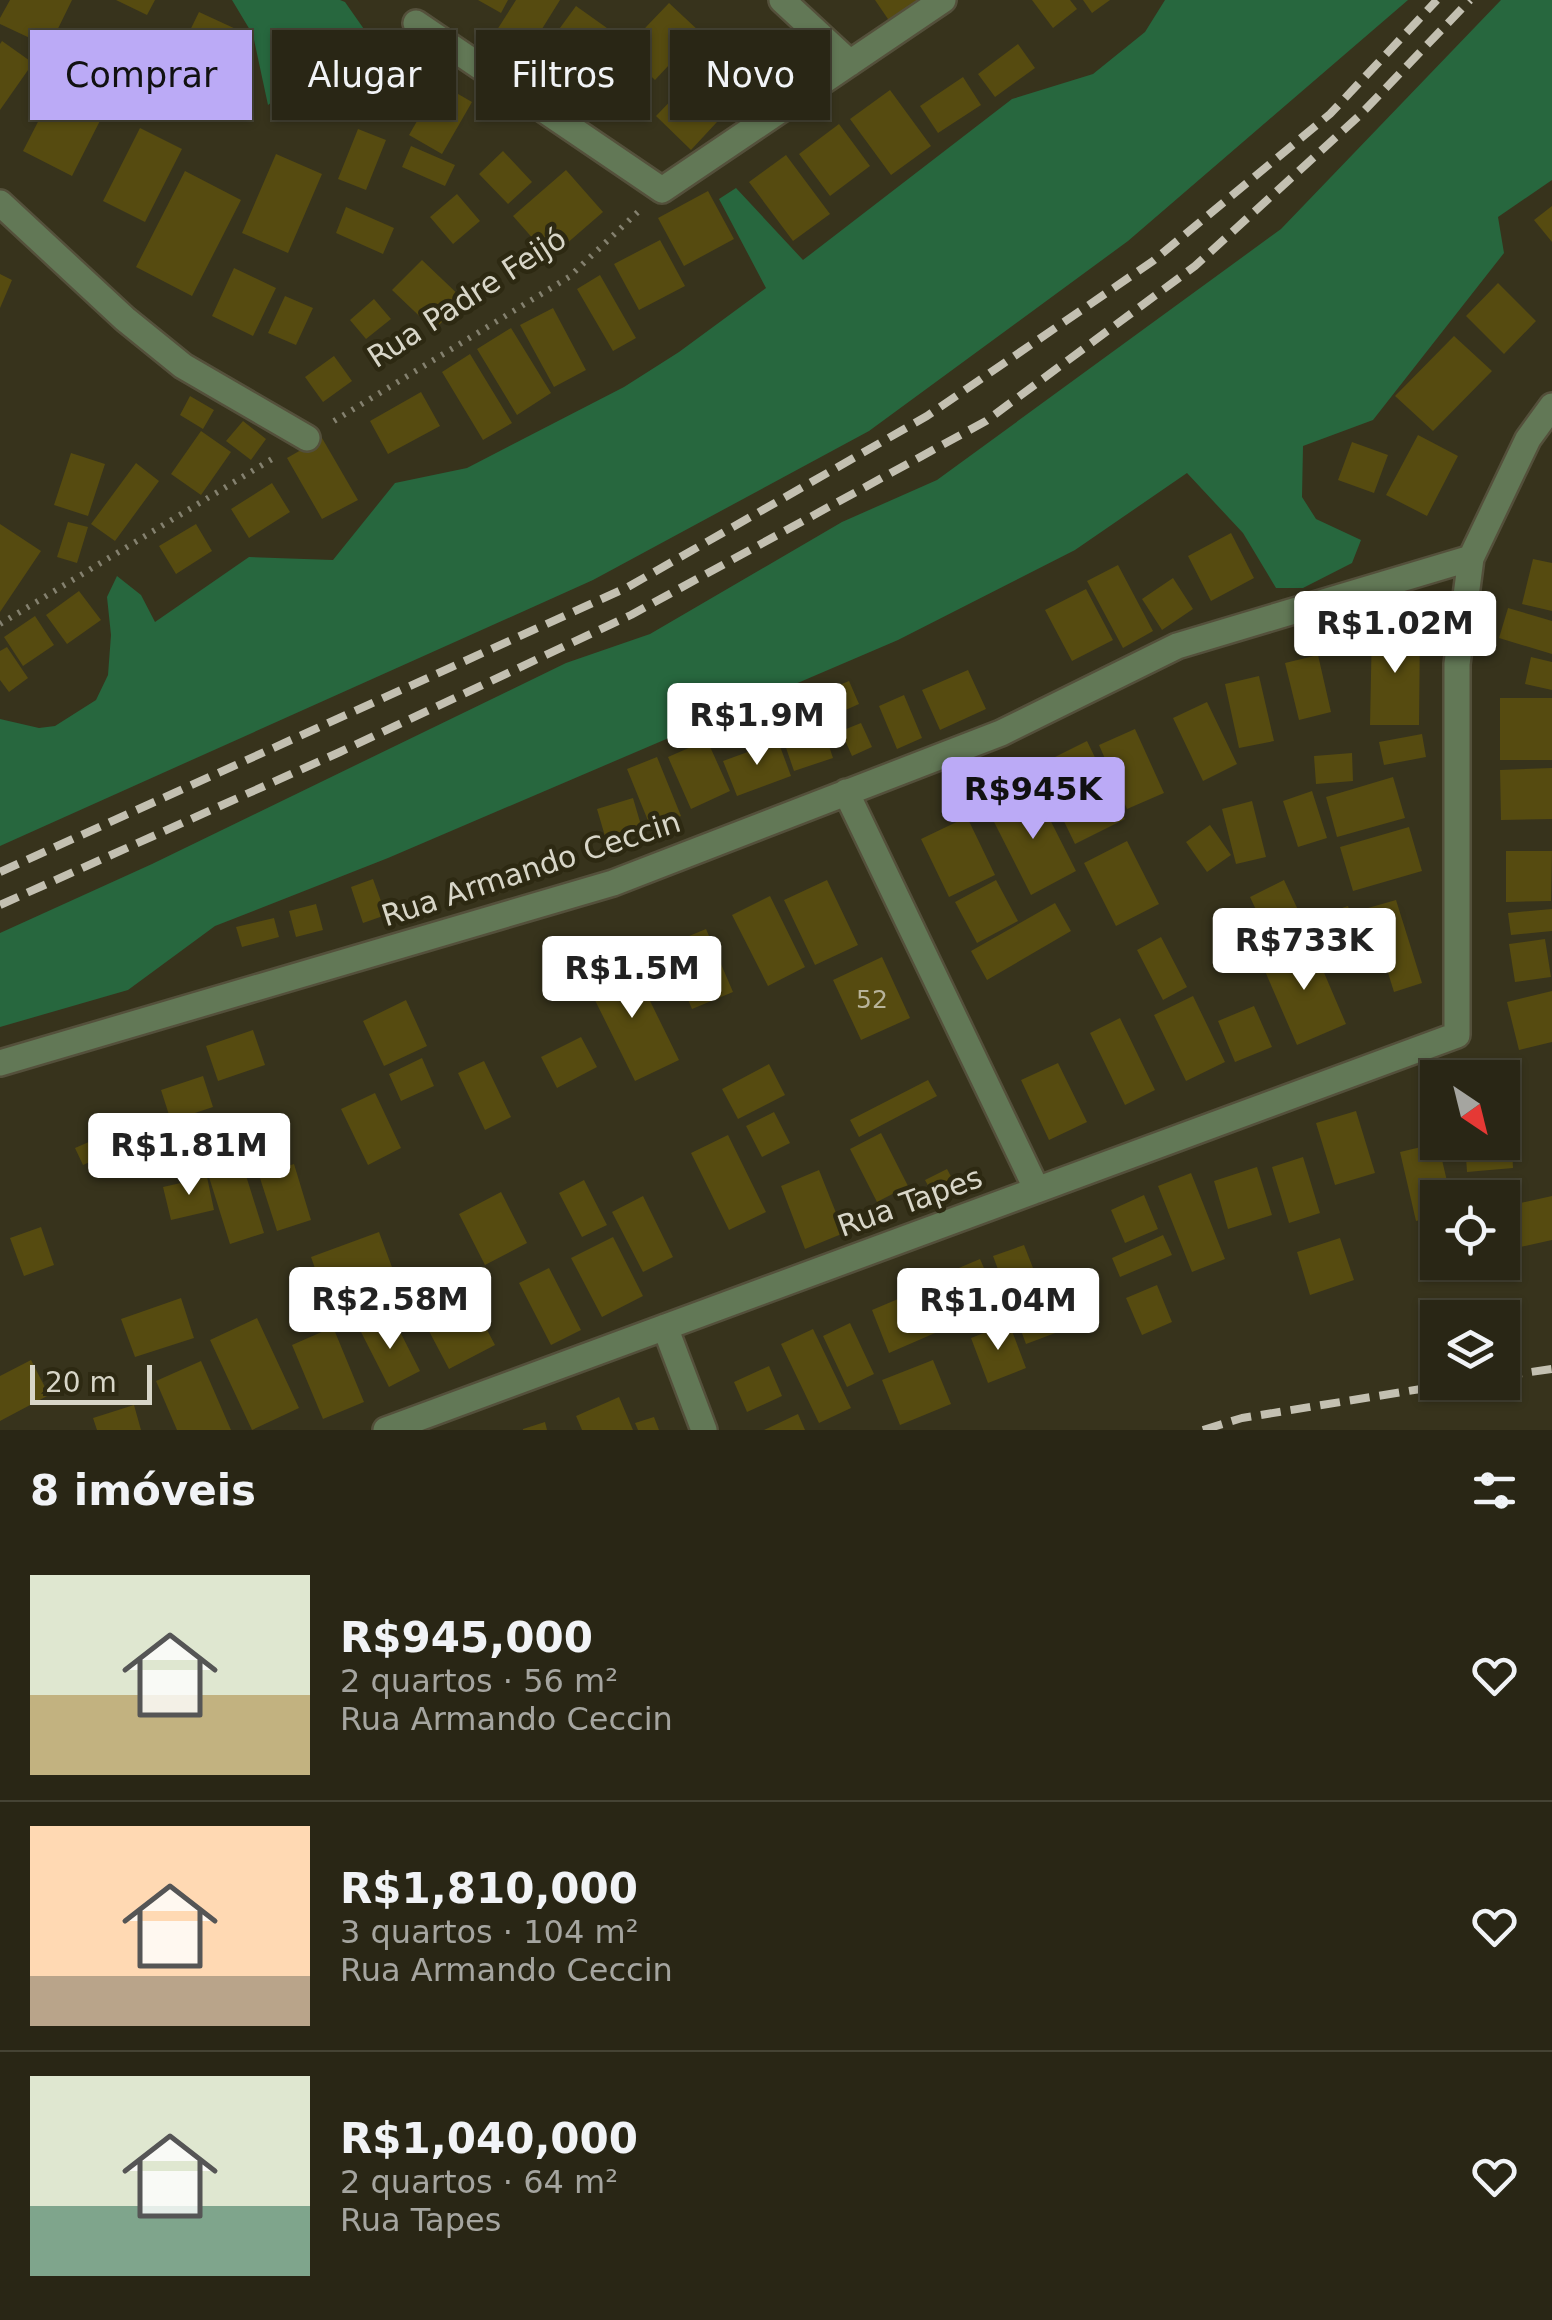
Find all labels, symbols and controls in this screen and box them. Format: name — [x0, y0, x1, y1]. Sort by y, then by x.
chip: Comprar — [30, 30, 252, 120]
chip: Alugar — [272, 30, 456, 120]
chip: Filtros — [476, 30, 650, 120]
chip: Novo — [670, 30, 830, 120]
street label: Rua Padre Feijó — [361, 220, 572, 375]
pin: R$1.02M — [1303, 591, 1487, 676]
text: R$1.02M — [1316, 604, 1474, 642]
pin: R$1.9M — [676, 683, 838, 768]
text: R$1.9M — [689, 696, 825, 734]
pin: R$945K — [952, 757, 1114, 842]
text: R$945K — [964, 770, 1102, 808]
street label: Rua Armando Ceccin — [377, 804, 685, 933]
pin: R$733K — [1223, 908, 1385, 993]
text: R$733K — [1235, 921, 1373, 959]
pin: R$1.5M — [551, 936, 713, 1021]
text: R$1.5M — [564, 949, 700, 987]
house number: 52 — [856, 985, 888, 1014]
north arrow — [1420, 1060, 1520, 1160]
map controls — [1420, 1060, 1520, 1400]
pin: R$1.81M — [97, 1113, 281, 1198]
text: R$1.81M — [110, 1126, 268, 1164]
street label: Rua Tapes — [833, 1159, 987, 1244]
button: locate — [1420, 1180, 1520, 1280]
pin: R$2.58M — [298, 1267, 482, 1352]
pin: R$1.04M — [906, 1268, 1090, 1353]
text: R$2.58M — [311, 1280, 469, 1318]
text: R$1.04M — [919, 1281, 1077, 1319]
button: layers — [1420, 1300, 1520, 1400]
scale bar — [30, 1360, 152, 1404]
text: 20 m — [45, 1366, 117, 1399]
icon: filters — [1467, 1463, 1522, 1518]
text: 8 imóveis — [30, 1466, 256, 1515]
text: R$945,000 — [340, 1613, 593, 1662]
icon: home — [110, 1615, 230, 1735]
icon: heart — [1467, 1648, 1522, 1703]
text: 2 quartos · 56 m² — [340, 1662, 618, 1700]
text: Rua Armando Ceccin — [340, 1700, 673, 1738]
text: R$1,810,000 — [340, 1864, 638, 1913]
icon: home — [110, 1866, 230, 1986]
icon: heart — [1467, 1899, 1522, 1954]
text: 3 quartos · 104 m² — [340, 1913, 638, 1951]
text: Rua Armando Ceccin — [340, 1951, 673, 1989]
text: R$1,040,000 — [340, 2114, 638, 2163]
icon: home — [110, 2116, 230, 2236]
icon: heart — [1467, 2149, 1522, 2204]
text: 2 quartos · 64 m² — [340, 2163, 618, 2201]
text: Rua Tapes — [340, 2201, 501, 2239]

